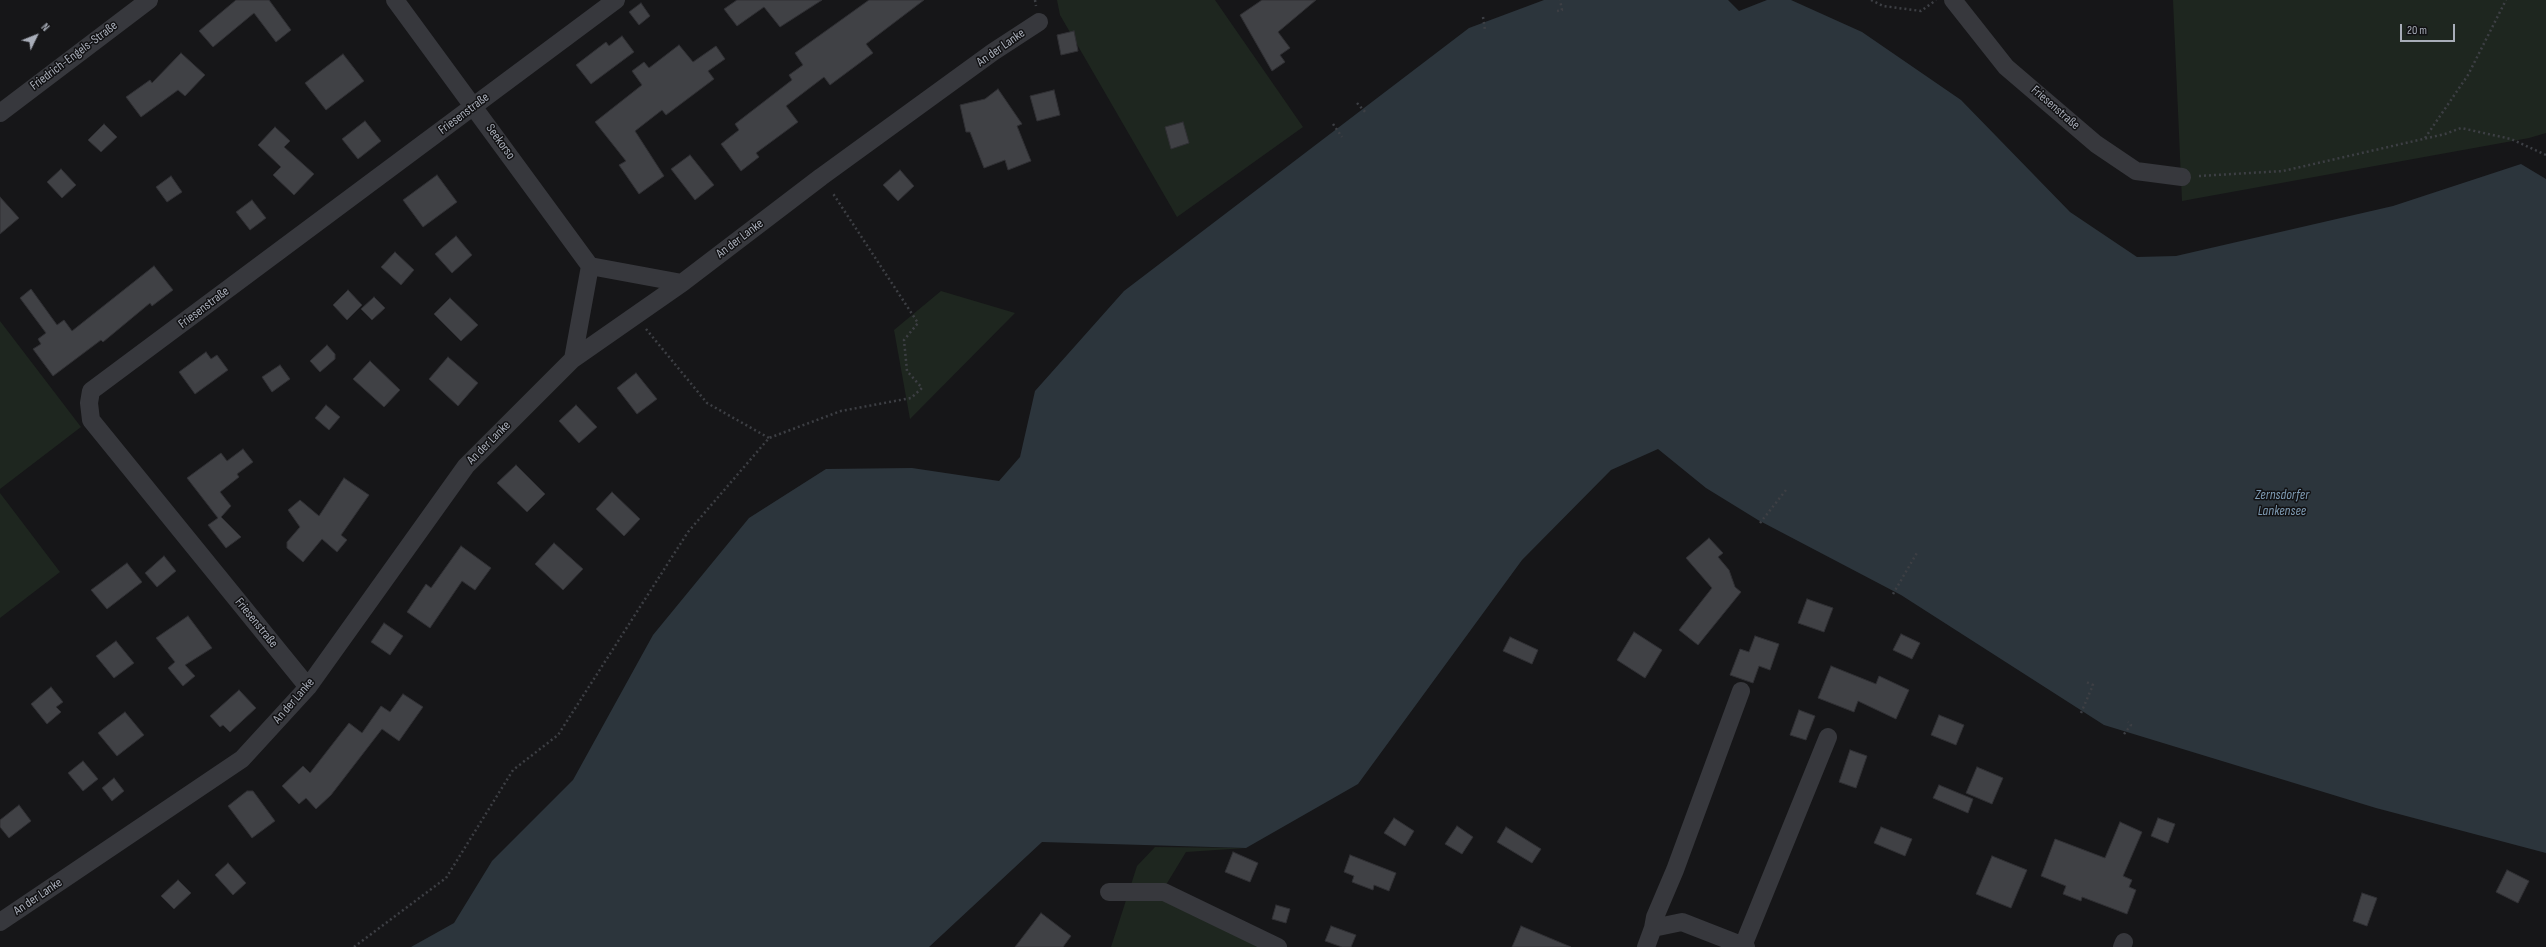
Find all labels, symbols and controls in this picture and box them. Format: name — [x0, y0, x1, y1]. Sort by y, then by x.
north arrow — [16, 16, 56, 56]
scale bar — [2402, 16, 2457, 42]
street label: Friedrich-Engels-Straße — [27, 18, 121, 94]
text: N — [38, 21, 52, 34]
text: 20 m — [2407, 23, 2427, 38]
street label: An der Lanke — [974, 26, 1028, 70]
street label: Friesenstraße — [2027, 83, 2083, 133]
street label: Friesenstraße — [436, 90, 492, 138]
street label: Seekorso — [482, 121, 518, 163]
street label: An der Lanke — [713, 216, 767, 262]
street label: Friesenstraße — [176, 284, 232, 332]
street label: An der Lanke — [464, 418, 514, 468]
water label: Zernsdorfer Lankensee — [2255, 487, 2309, 520]
street label: Friesenstraße — [231, 595, 281, 651]
street label: An der Lanke — [270, 675, 318, 727]
street label: An der Lanke — [11, 875, 65, 919]

